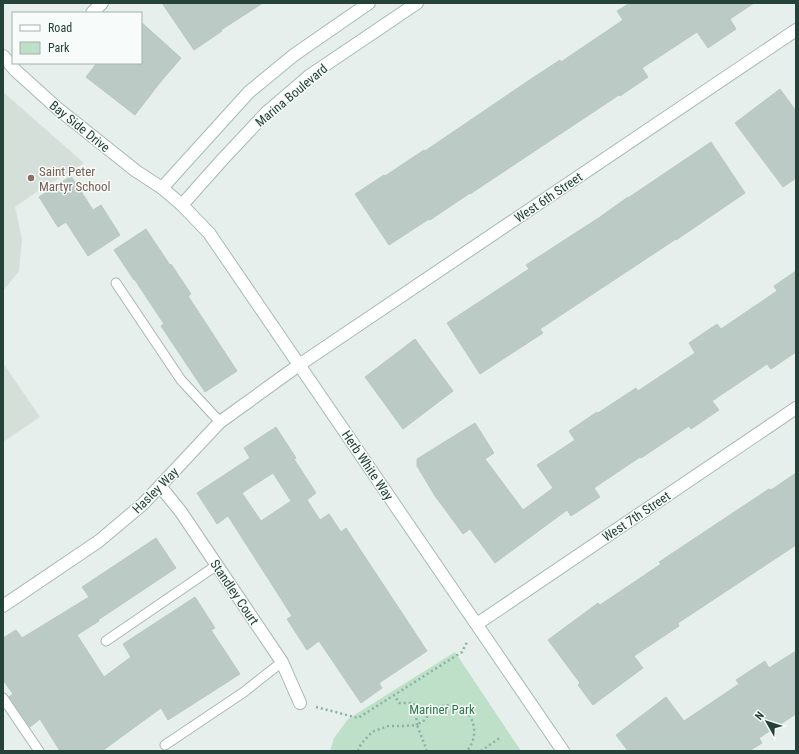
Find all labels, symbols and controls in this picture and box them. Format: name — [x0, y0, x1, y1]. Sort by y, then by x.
legend — [12, 12, 142, 64]
text: Road — [48, 21, 72, 35]
text: Park — [48, 41, 70, 55]
street label: Marina Boulevard — [252, 61, 330, 130]
street label: Bay Side Drive — [47, 98, 113, 155]
place label: Saint Peter Martyr School — [39, 164, 111, 194]
street label: West 6th Street — [512, 169, 585, 226]
marker: Saint Peter Martyr School — [26, 173, 36, 183]
street label: Herb White Way — [339, 428, 397, 503]
street label: Hasley Way — [129, 464, 182, 516]
street label: West 7th Street — [600, 488, 673, 545]
street label: Standley Court — [207, 557, 262, 628]
park label: Mariner Park — [409, 702, 475, 717]
north arrow — [747, 702, 787, 742]
text: N — [752, 709, 767, 723]

